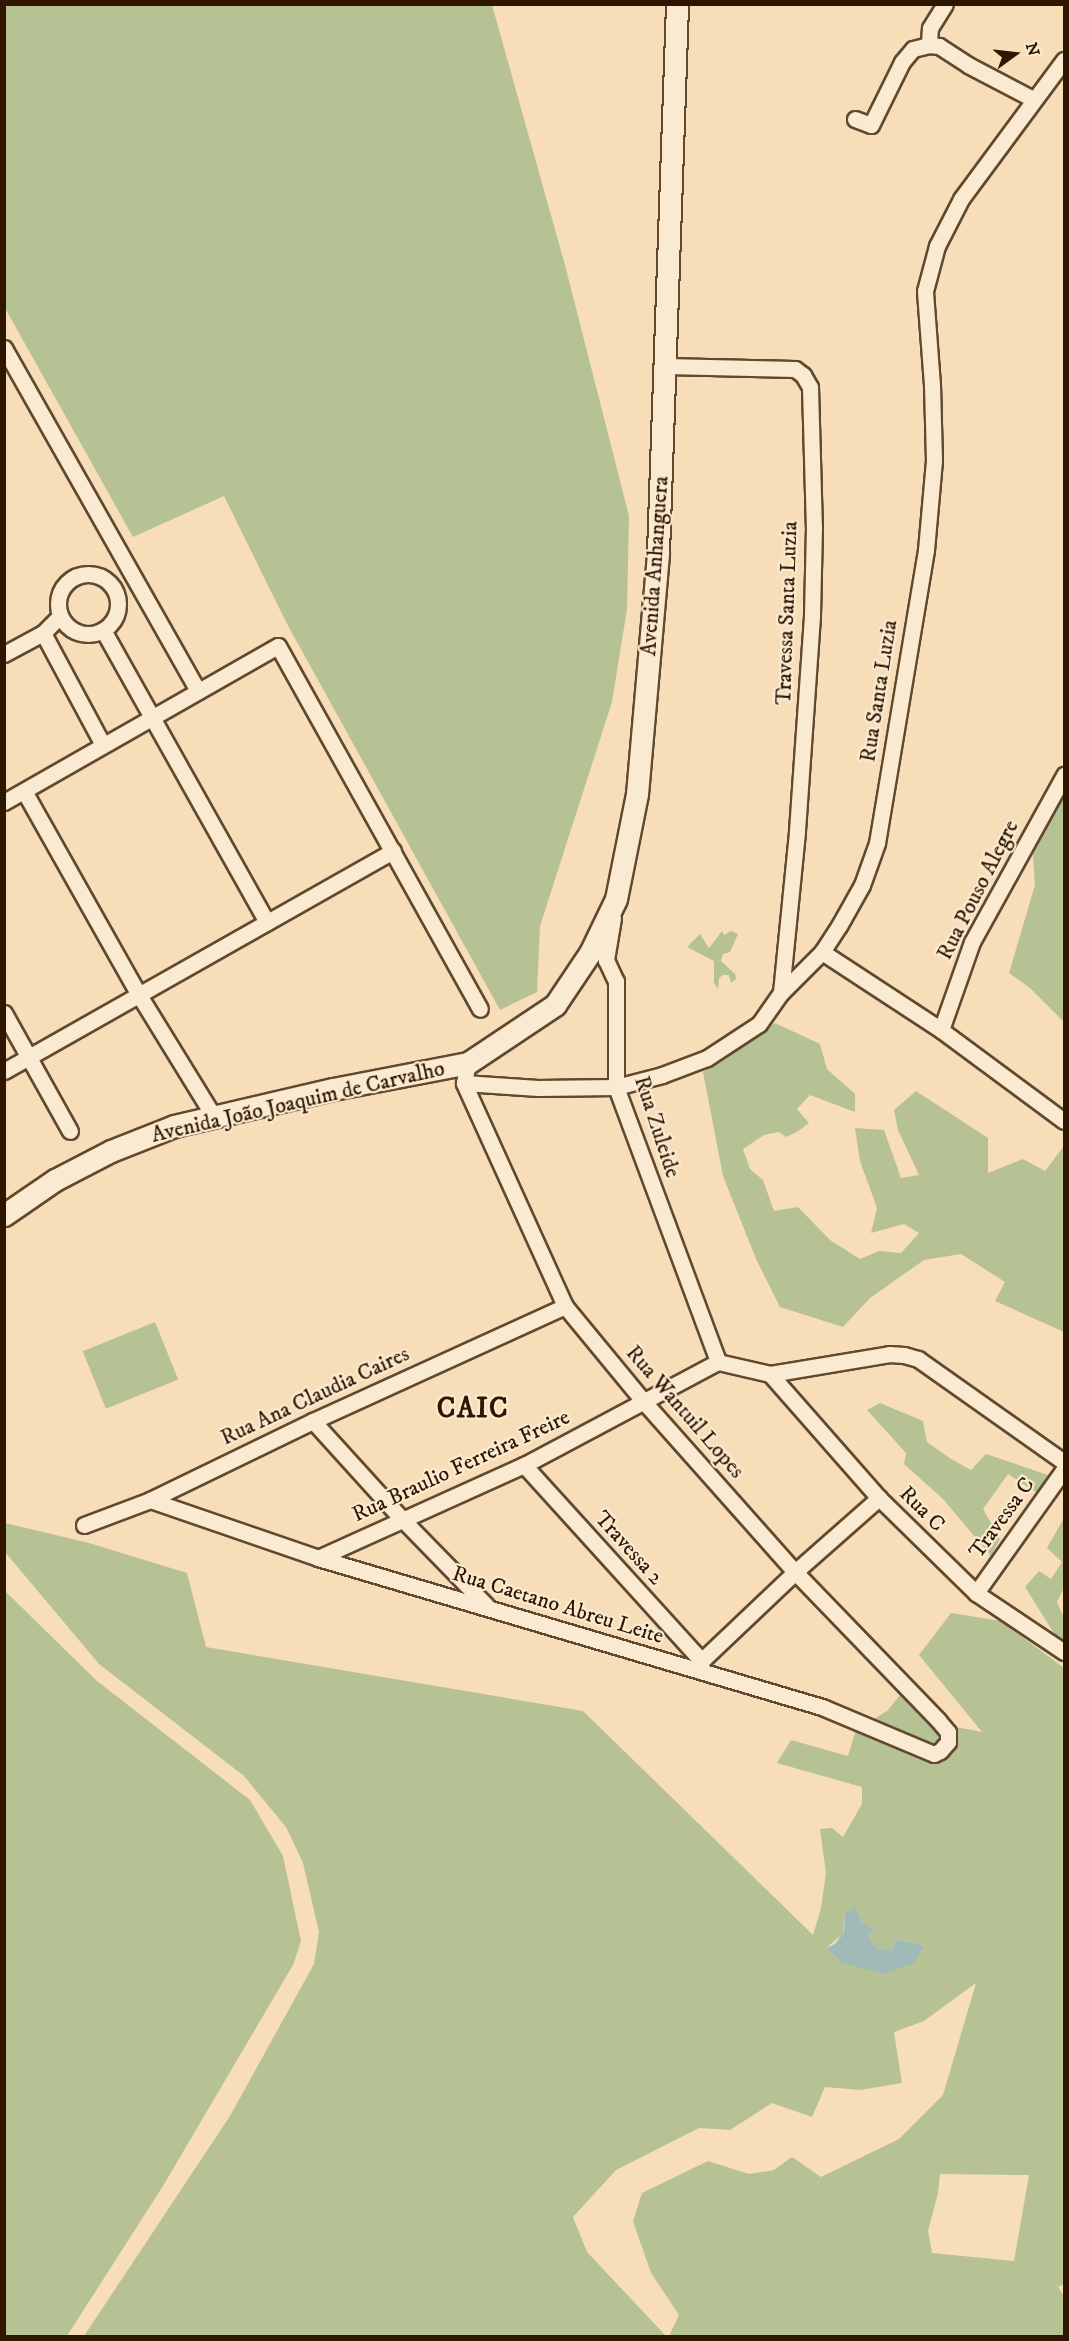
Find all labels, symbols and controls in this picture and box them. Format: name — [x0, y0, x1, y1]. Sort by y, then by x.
north arrow — [985, 24, 1045, 84]
text: N — [1021, 40, 1044, 58]
street label: Avenida Anhanguera — [636, 475, 674, 657]
street label: Travessa Santa Luzia — [771, 521, 803, 705]
street label: Rua Santa Luzia — [855, 618, 903, 764]
street label: Rua Pouso Alegre — [931, 816, 1025, 964]
street label: Avenida João Joaquim de Carvalho — [149, 1055, 447, 1149]
street label: Rua Zuleide — [628, 1073, 686, 1181]
street label: Rua Wantuil Lopes — [620, 1340, 750, 1484]
street label: Rua Ana Claudia Caires — [216, 1341, 414, 1451]
district label: CAIC — [437, 1392, 509, 1426]
street label: Rua Braulio Ferreira Freire — [348, 1404, 574, 1528]
street label: Travessa C — [964, 1472, 1040, 1564]
street label: Rua C — [894, 1481, 950, 1537]
street label: Travessa 2 — [589, 1506, 669, 1590]
street label: Rua Caetano Abreu Leite — [449, 1560, 667, 1650]

